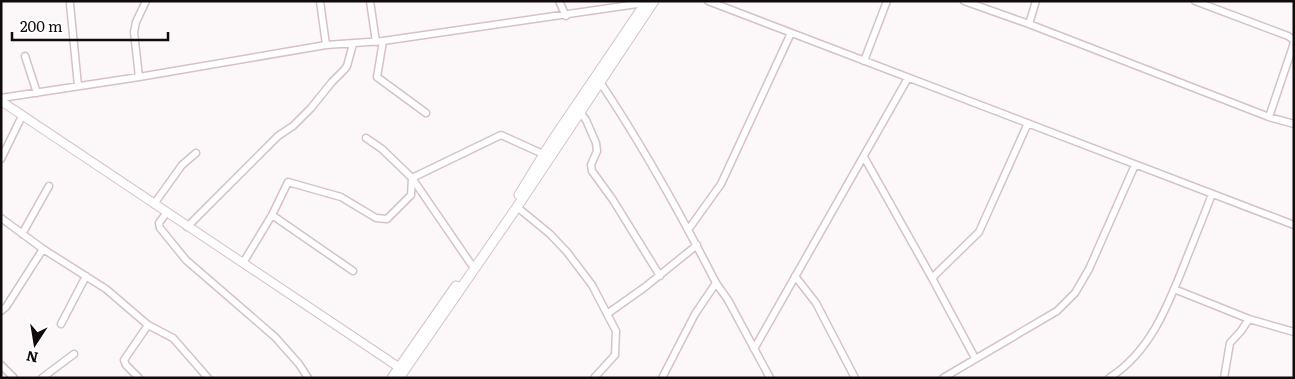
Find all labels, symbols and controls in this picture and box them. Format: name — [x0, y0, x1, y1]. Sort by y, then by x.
scale bar — [12, 10, 169, 42]
text: 200 m — [20, 14, 63, 37]
north arrow — [10, 319, 60, 369]
text: N — [24, 347, 40, 369]

